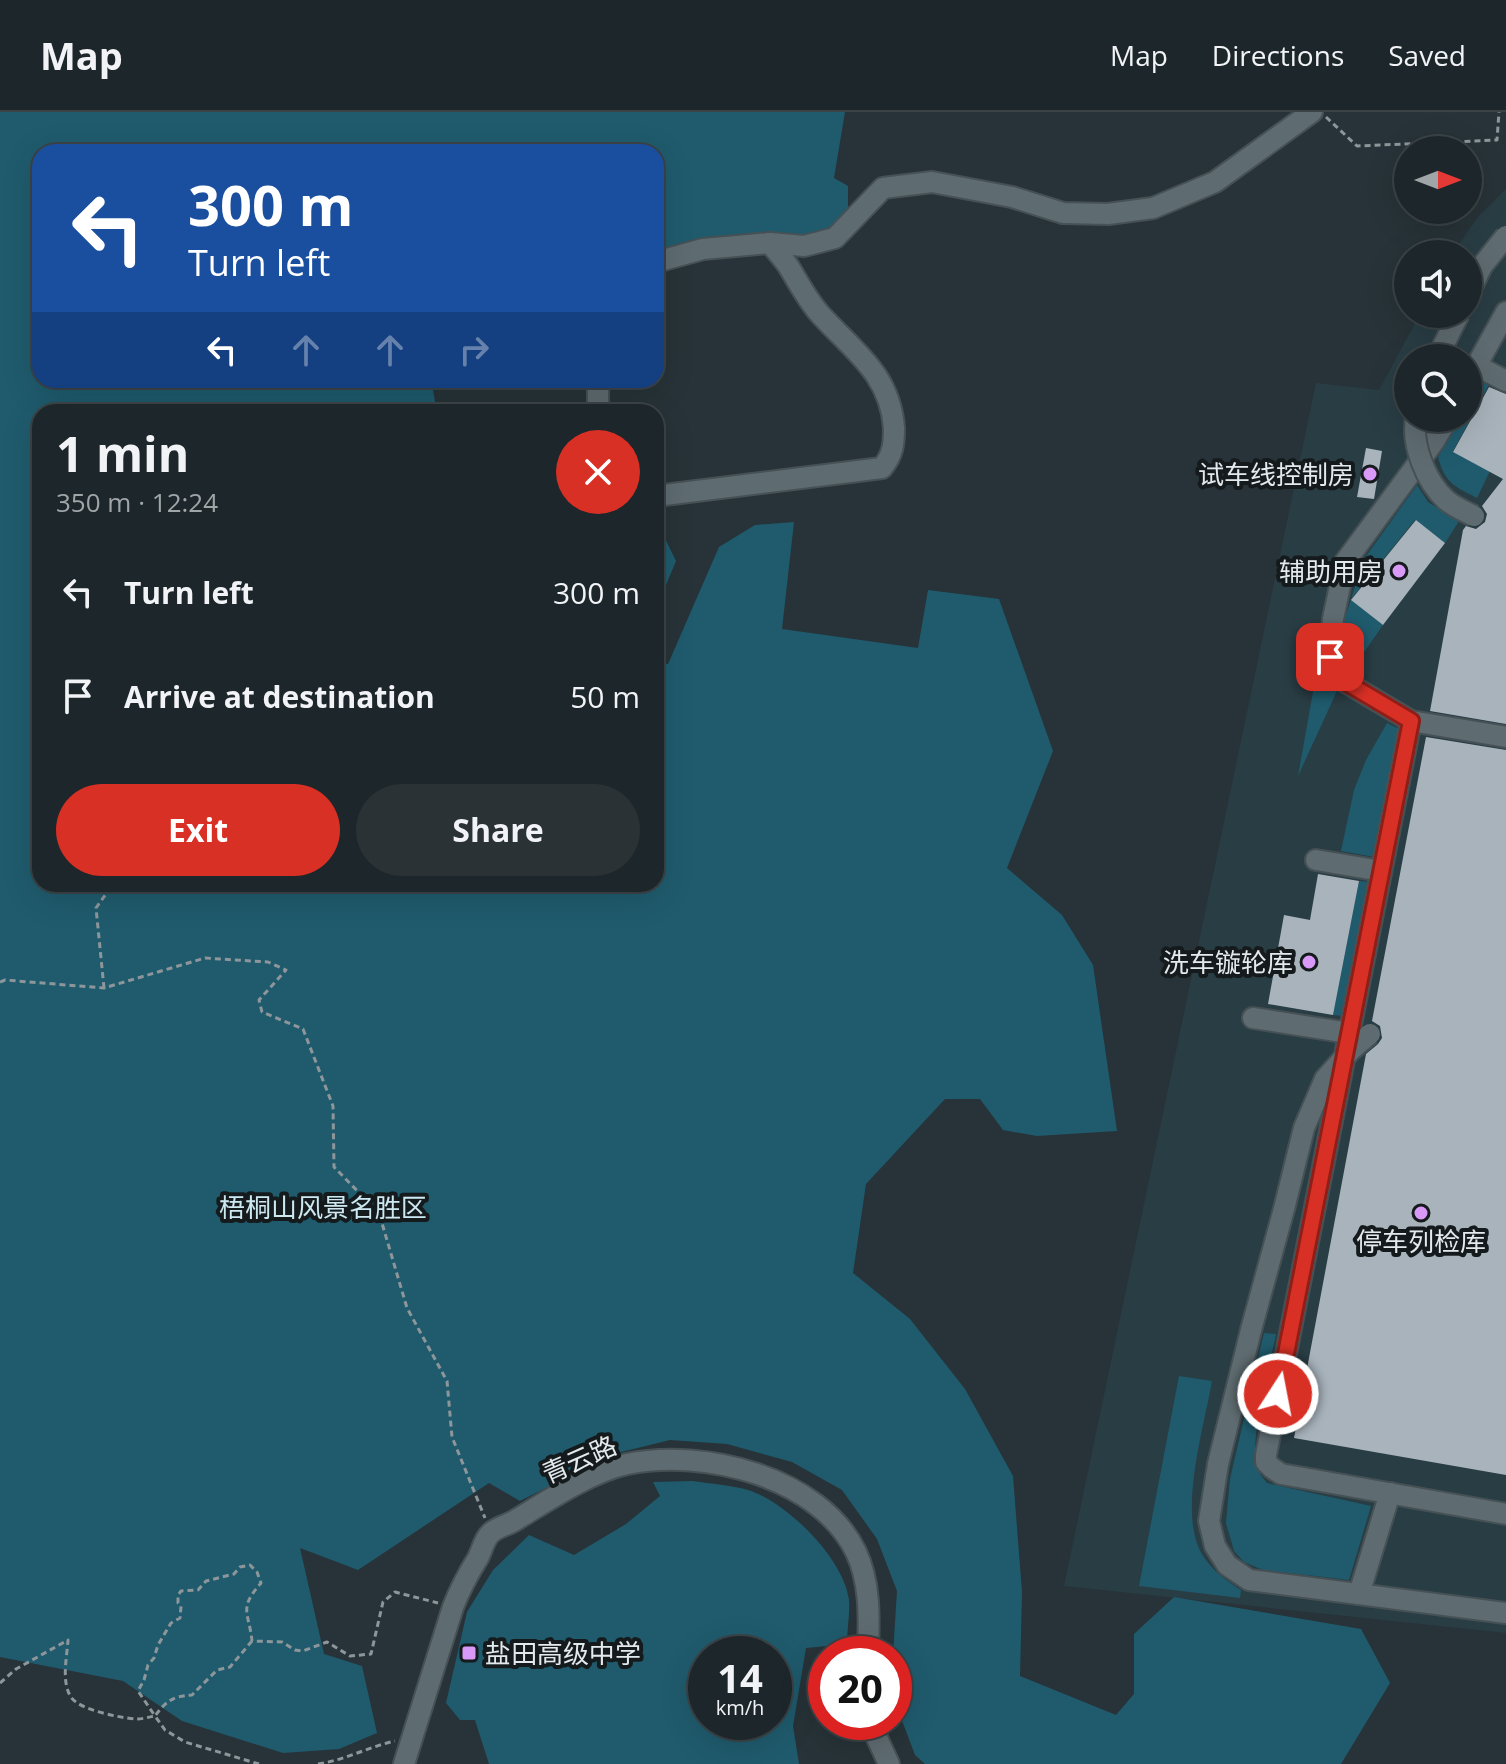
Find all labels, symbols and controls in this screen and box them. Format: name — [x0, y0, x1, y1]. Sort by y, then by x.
text: Map — [40, 29, 123, 81]
text: Map — [1110, 36, 1168, 74]
text: Directions — [1212, 36, 1344, 74]
text: Saved — [1388, 36, 1466, 74]
north arrow — [1394, 136, 1482, 224]
map controls — [1394, 136, 1482, 432]
text: 300 m — [188, 166, 354, 242]
icon: left — [56, 176, 160, 280]
text: Turn left — [188, 238, 330, 287]
button: sound — [1394, 240, 1482, 328]
icon: left — [200, 328, 244, 372]
icon: ahead — [284, 328, 328, 372]
icon: ahead — [368, 328, 412, 372]
icon: right — [452, 328, 496, 372]
button: search — [1394, 344, 1482, 432]
text: 1 min — [56, 421, 189, 486]
button: close — [556, 430, 640, 514]
place label: 试车线控制房 — [1198, 456, 1354, 492]
marker: 试车线控制房 — [1361, 465, 1379, 483]
text: 350 m · 12:24 — [56, 484, 218, 520]
place label: 辅助用房 — [1279, 553, 1383, 589]
marker: 辅助用房 — [1390, 562, 1408, 580]
icon: left — [56, 570, 100, 614]
text: Turn left — [124, 572, 254, 613]
text: 300 m — [553, 572, 640, 613]
pin — [1296, 623, 1364, 691]
icon: arrive — [1308, 635, 1352, 679]
icon: arrive — [56, 674, 100, 718]
text: Arrive at destination — [124, 676, 435, 717]
text: 50 m — [570, 676, 640, 717]
button: Exit — [56, 784, 340, 876]
button: Share — [356, 784, 640, 876]
place label: 洗车镟轮库 — [1163, 944, 1293, 980]
marker: 洗车镟轮库 — [1300, 953, 1318, 971]
park label: 梧桐山风景名胜区 — [219, 1189, 427, 1225]
marker: 停车列检库 — [1412, 1204, 1430, 1222]
place label: 停车列检库 — [1356, 1223, 1486, 1259]
position arrow — [1236, 1352, 1320, 1436]
street label: 青云路 — [536, 1427, 622, 1491]
place label: 盐田高级中学 — [485, 1635, 641, 1671]
speed limit sign: 20 — [808, 1636, 912, 1740]
marker: 盐田高级中学 — [460, 1644, 478, 1662]
text: 14 — [717, 1650, 763, 1705]
text: km/h — [716, 1694, 764, 1721]

